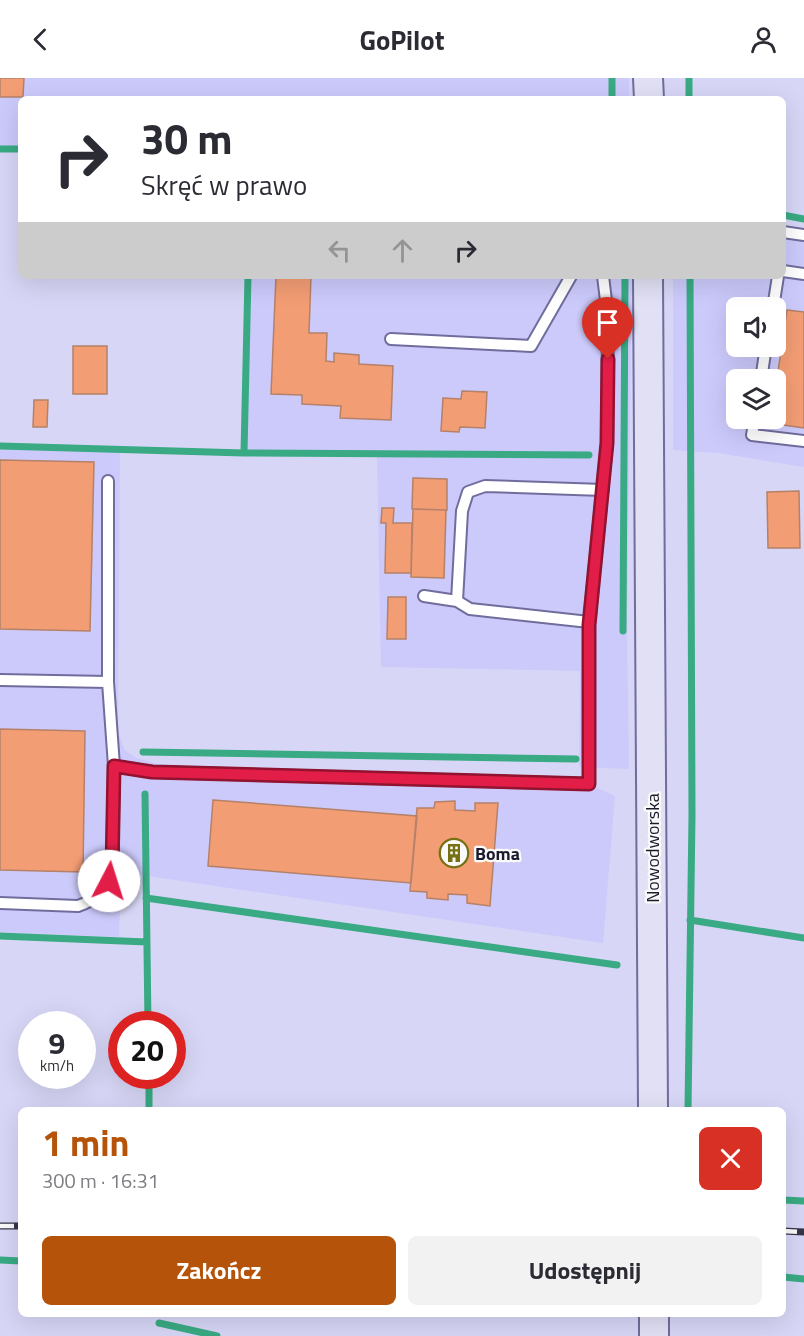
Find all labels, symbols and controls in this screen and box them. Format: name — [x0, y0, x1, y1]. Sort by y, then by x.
text: GoPilot — [359, 19, 445, 60]
icon: back — [24, 23, 57, 56]
icon: person — [747, 23, 780, 56]
text: 30 m — [141, 106, 233, 170]
icon: right — [42, 120, 120, 198]
text: Skręć w prawo — [141, 164, 307, 205]
icon: left — [323, 234, 356, 267]
icon: ahead — [386, 234, 419, 267]
icon: right — [449, 234, 482, 267]
pin — [582, 297, 633, 359]
map controls — [726, 297, 786, 429]
button: sound — [726, 297, 786, 357]
icon: arrive — [591, 306, 624, 339]
button: layers — [726, 369, 786, 429]
street label: Nowodworska — [639, 793, 666, 903]
building icon: Boma — [438, 837, 470, 869]
place label: Boma — [475, 840, 520, 867]
position arrow — [77, 849, 141, 913]
speed limit sign: 20 — [108, 1011, 186, 1089]
text: 9 — [49, 1020, 65, 1066]
text: km/h — [40, 1054, 74, 1077]
text: 1 min — [42, 1115, 129, 1170]
button: close — [699, 1127, 762, 1190]
text: 300 m · 16:31 — [42, 1165, 159, 1196]
button: Zakończ — [42, 1236, 396, 1305]
button: Udostępnij — [408, 1236, 762, 1305]

